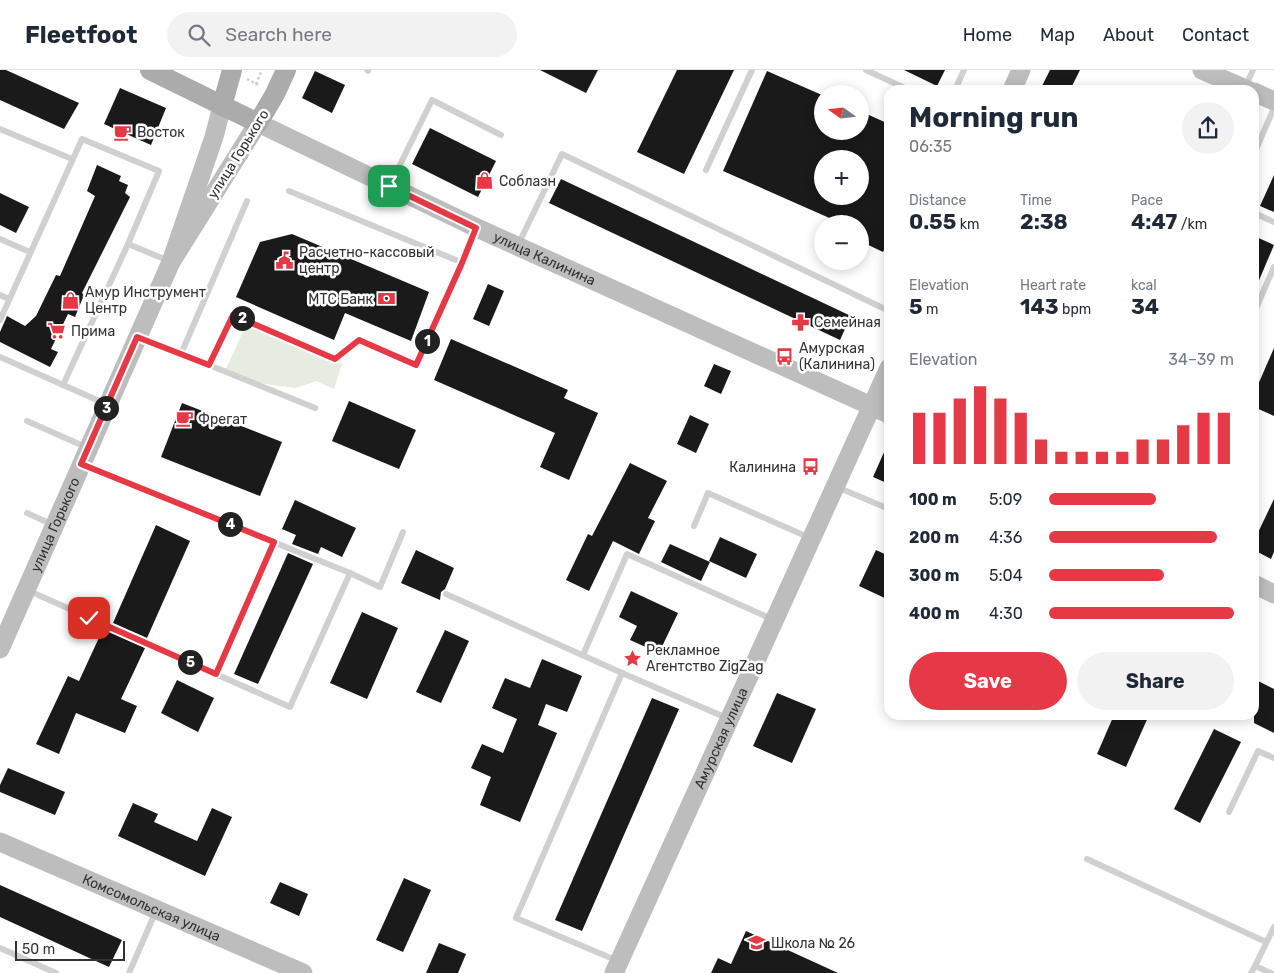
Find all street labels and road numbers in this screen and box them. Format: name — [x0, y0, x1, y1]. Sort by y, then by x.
street label: улица Горького — [204, 107, 273, 202]
street label: улица Калинина — [491, 229, 598, 289]
street label: улица Горького — [27, 475, 84, 575]
street label: Амурская улица — [691, 685, 752, 792]
street label: Комсомольская улица — [80, 871, 223, 945]

